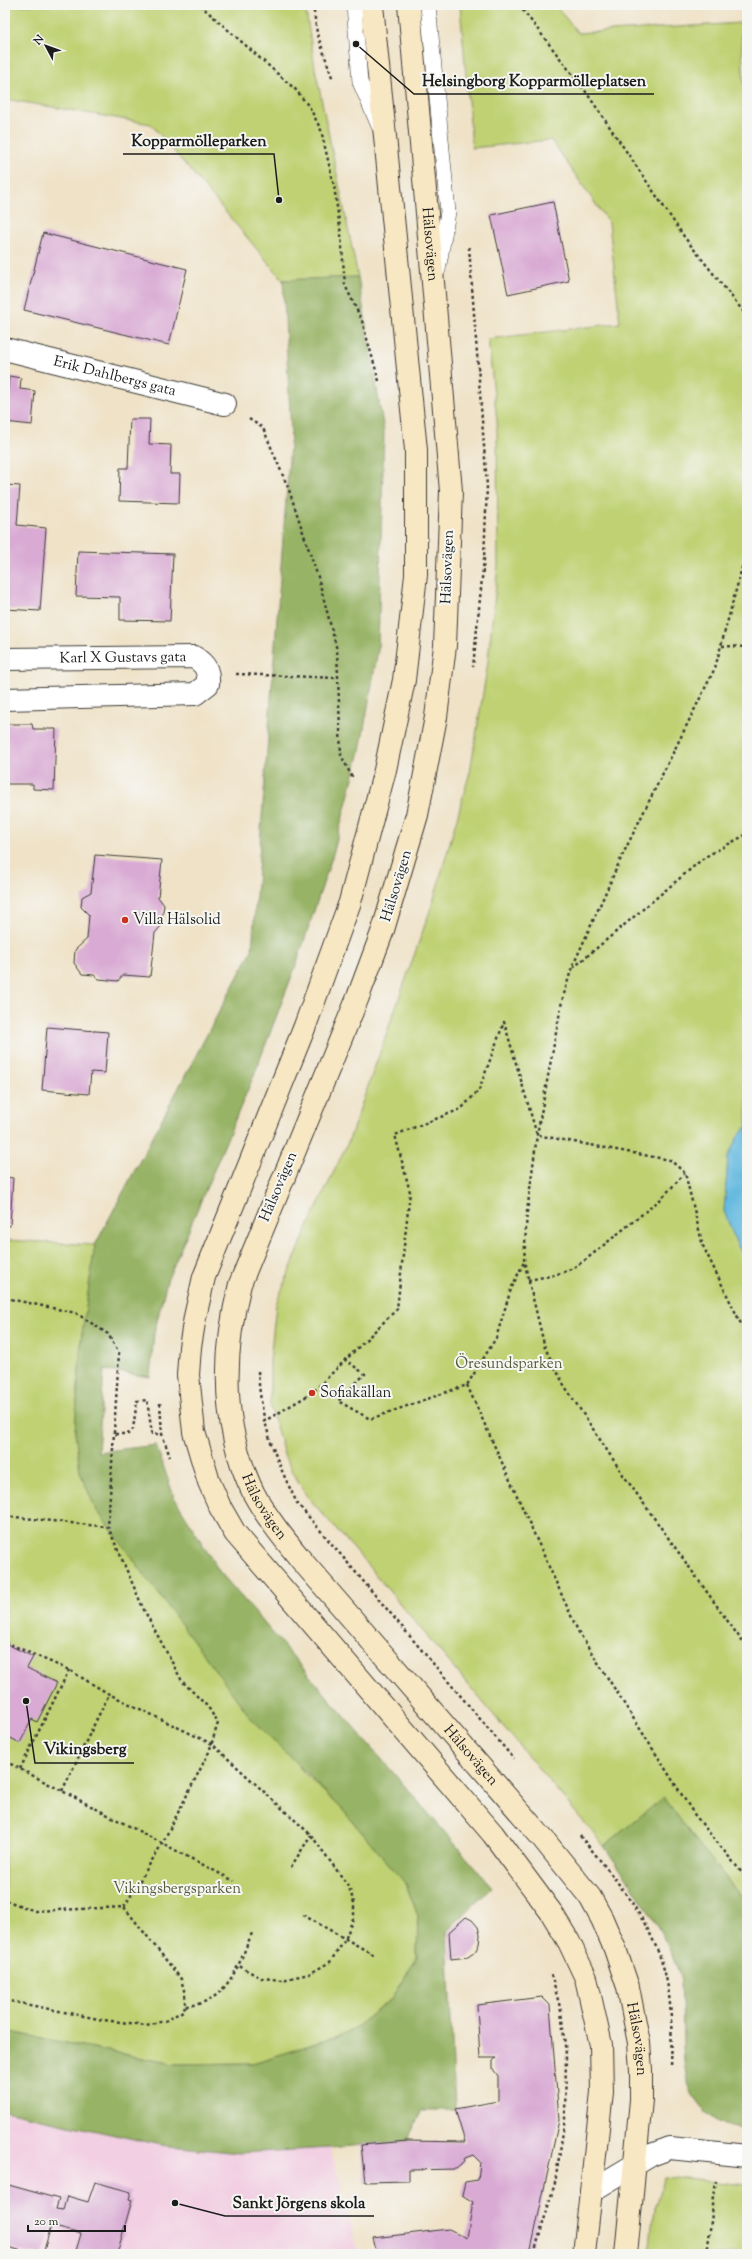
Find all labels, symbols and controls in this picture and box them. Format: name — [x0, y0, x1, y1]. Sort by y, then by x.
north arrow — [26, 26, 66, 66]
text: N — [30, 31, 48, 49]
callout: Helsingborg Kopparmölleplatsen — [414, 66, 654, 94]
text: Helsingborg Kopparmölleplatsen — [422, 71, 647, 94]
callout: Kopparmölleparken — [123, 126, 274, 154]
text: Kopparmölleparken — [131, 131, 267, 154]
street label: Hälsovägen — [416, 206, 443, 282]
street label: Erik Dahlbergs gata — [51, 351, 178, 402]
street label: Hälsovägen — [436, 529, 460, 604]
street label: Karl X Gustavs gata — [59, 647, 187, 669]
street label: Hälsovägen — [376, 847, 418, 925]
place label: Villa Hälsolid — [133, 910, 221, 931]
marker: Villa Hälsolid — [120, 915, 130, 925]
street label: Hälsovägen — [255, 1149, 303, 1225]
park label: Öresundsparken — [455, 1353, 563, 1375]
place label: Sofiakällan — [320, 1383, 392, 1404]
marker: Sofiakällan — [307, 1388, 317, 1398]
street label: Hälsovägen — [236, 1470, 292, 1545]
street label: Hälsovägen — [438, 1720, 503, 1790]
callout: Vikingsberg — [35, 1735, 134, 1763]
text: Vikingsberg — [43, 1739, 127, 1762]
park label: Vikingsbergsparken — [113, 1879, 241, 1900]
street label: Hälsovägen — [621, 2000, 652, 2076]
callout: Sankt Jörgens skola — [225, 2188, 374, 2216]
text: Sankt Jörgens skola — [233, 2193, 366, 2216]
scale bar — [28, 2207, 125, 2233]
text: 20 m — [34, 2213, 59, 2231]

